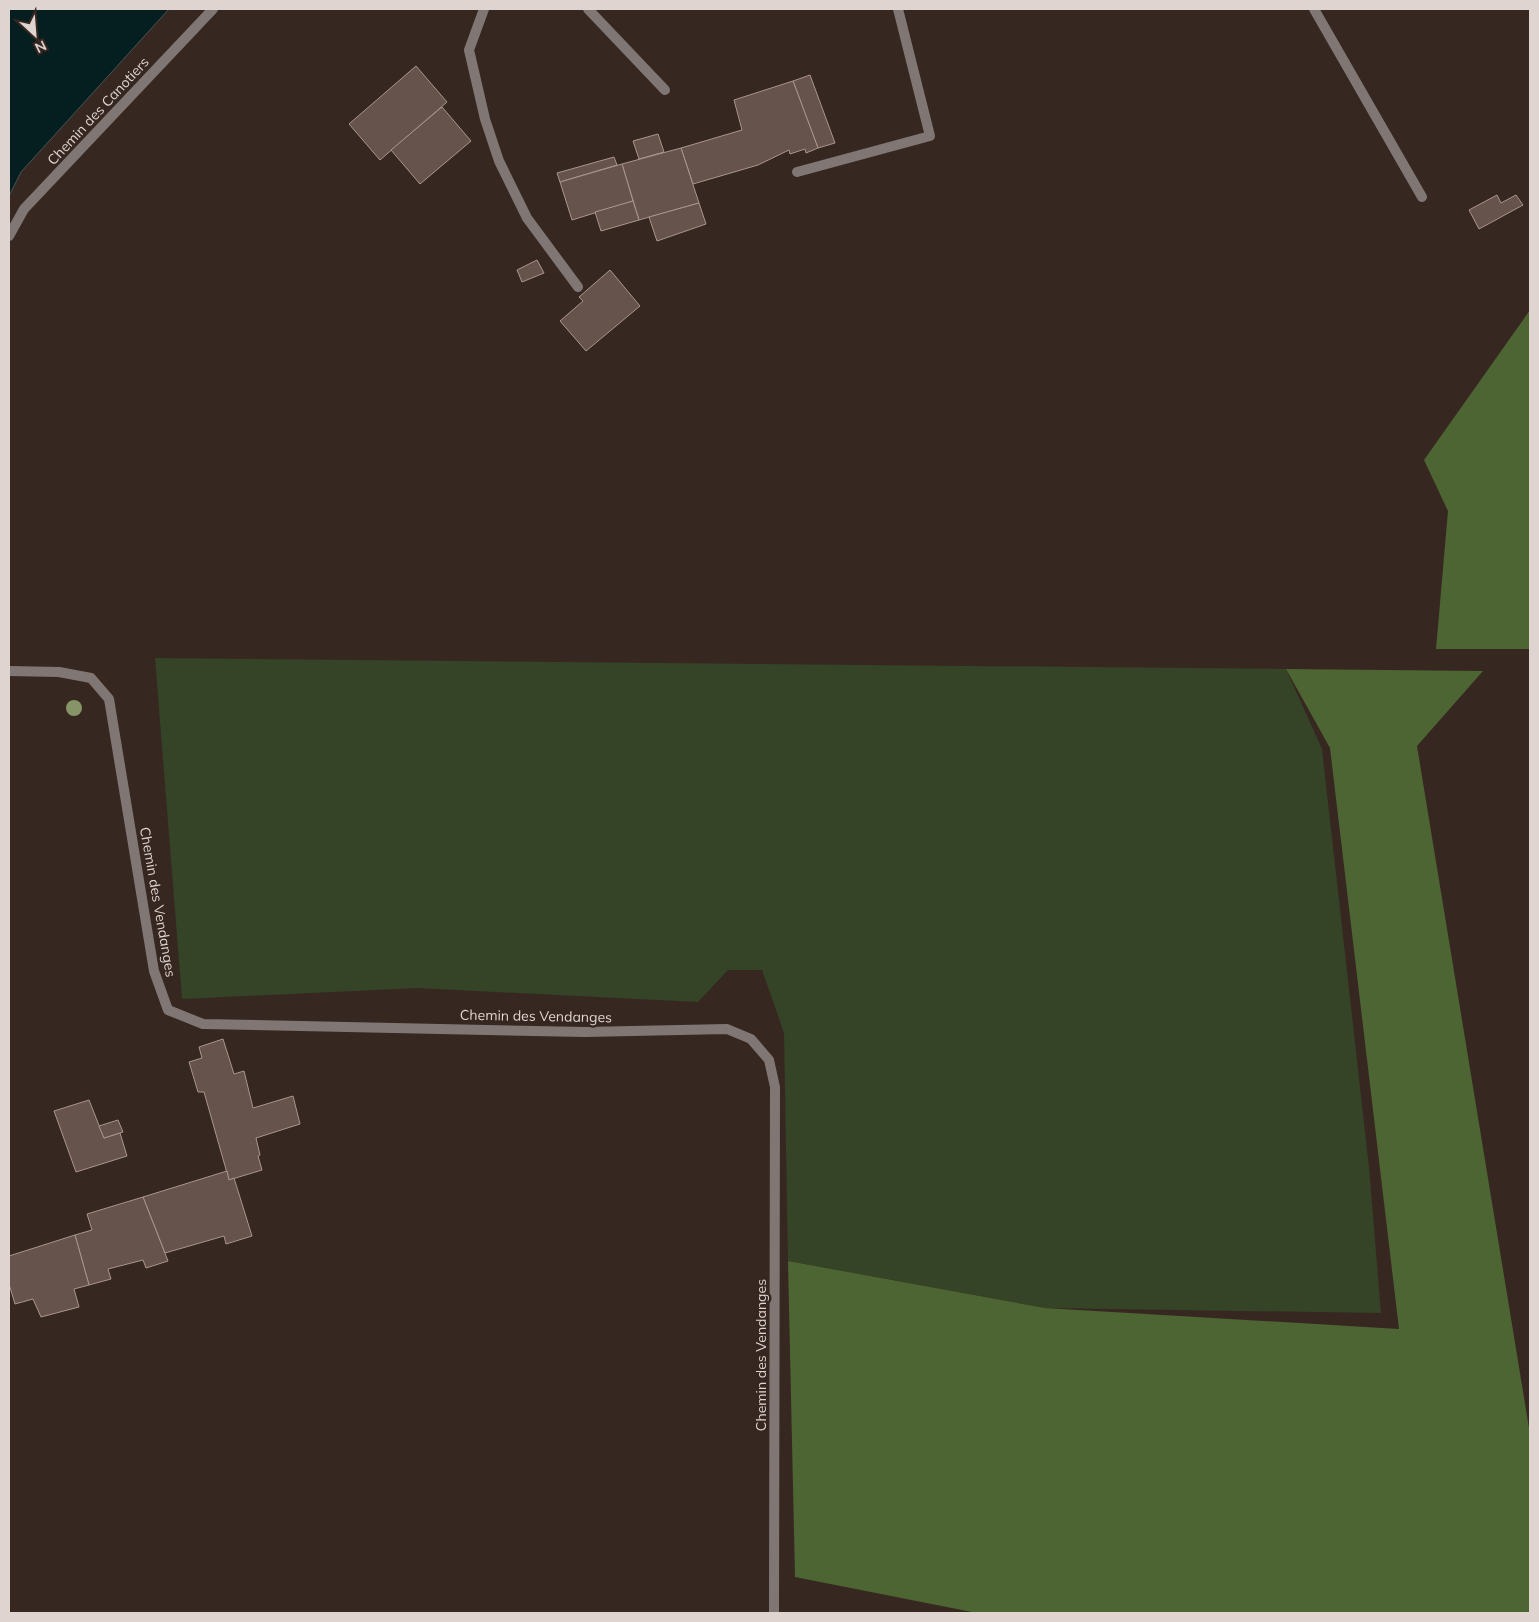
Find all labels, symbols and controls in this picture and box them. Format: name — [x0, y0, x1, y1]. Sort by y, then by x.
north arrow — [10, 10, 60, 60]
text: N — [32, 36, 49, 57]
street label: Chemin des Canotiers — [43, 53, 153, 169]
street label: Chemin des Vendanges — [136, 825, 180, 979]
street label: Chemin des Vendanges — [460, 1006, 612, 1026]
street label: Chemin des Vendanges — [752, 1279, 770, 1431]

